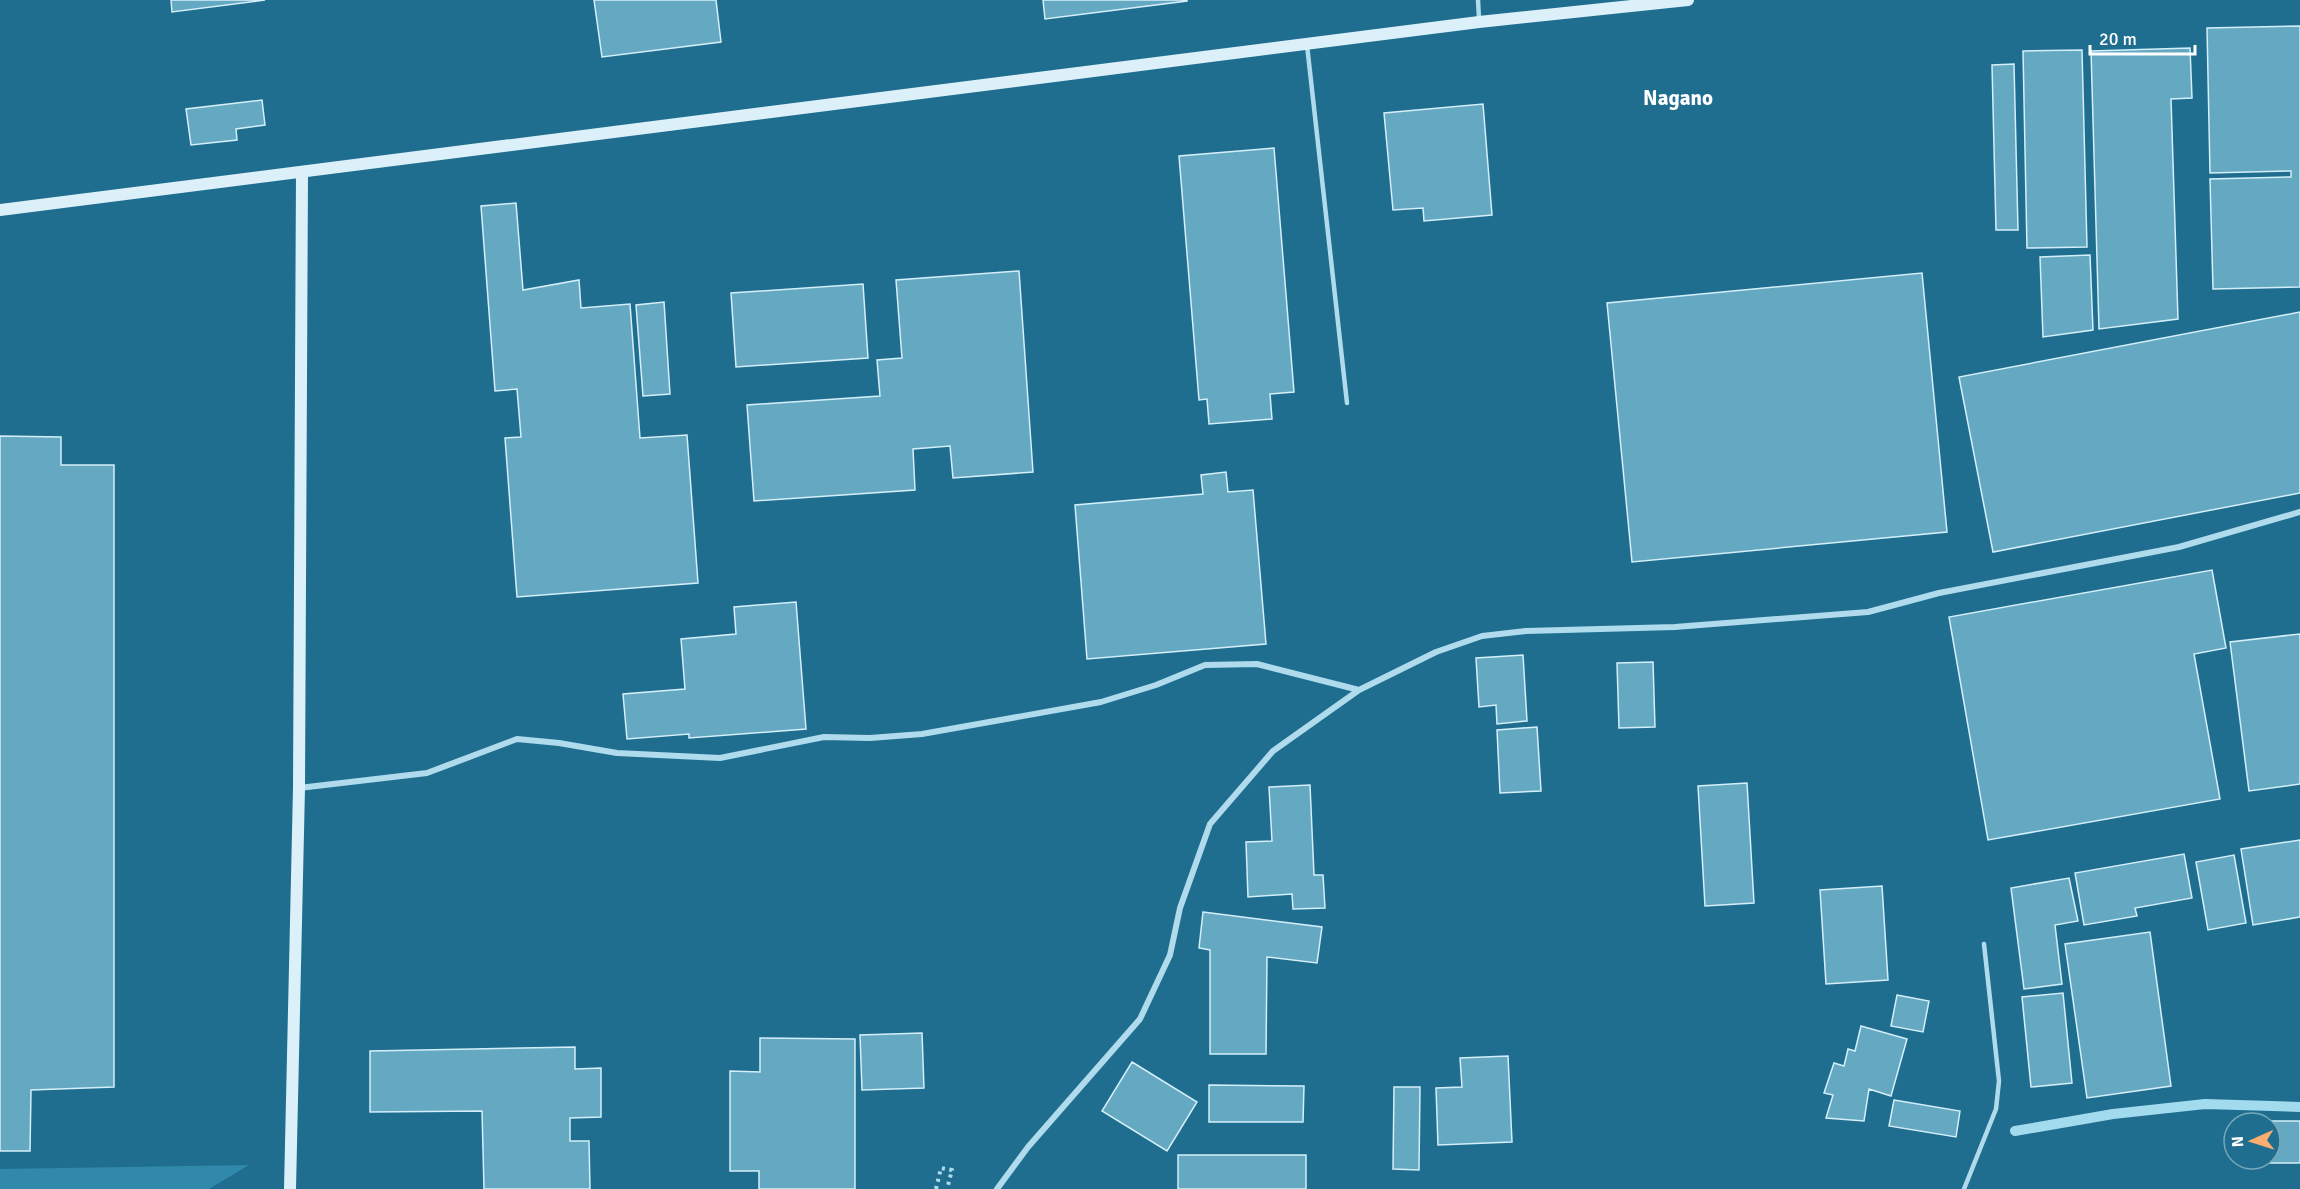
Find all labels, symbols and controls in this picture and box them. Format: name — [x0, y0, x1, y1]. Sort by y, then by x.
scale bar — [2090, 18, 2195, 56]
text: 20 m — [2099, 28, 2137, 50]
district label: Nagano — [1643, 85, 1713, 111]
north arrow — [2222, 1111, 2282, 1171]
text: N — [2228, 1136, 2248, 1148]

